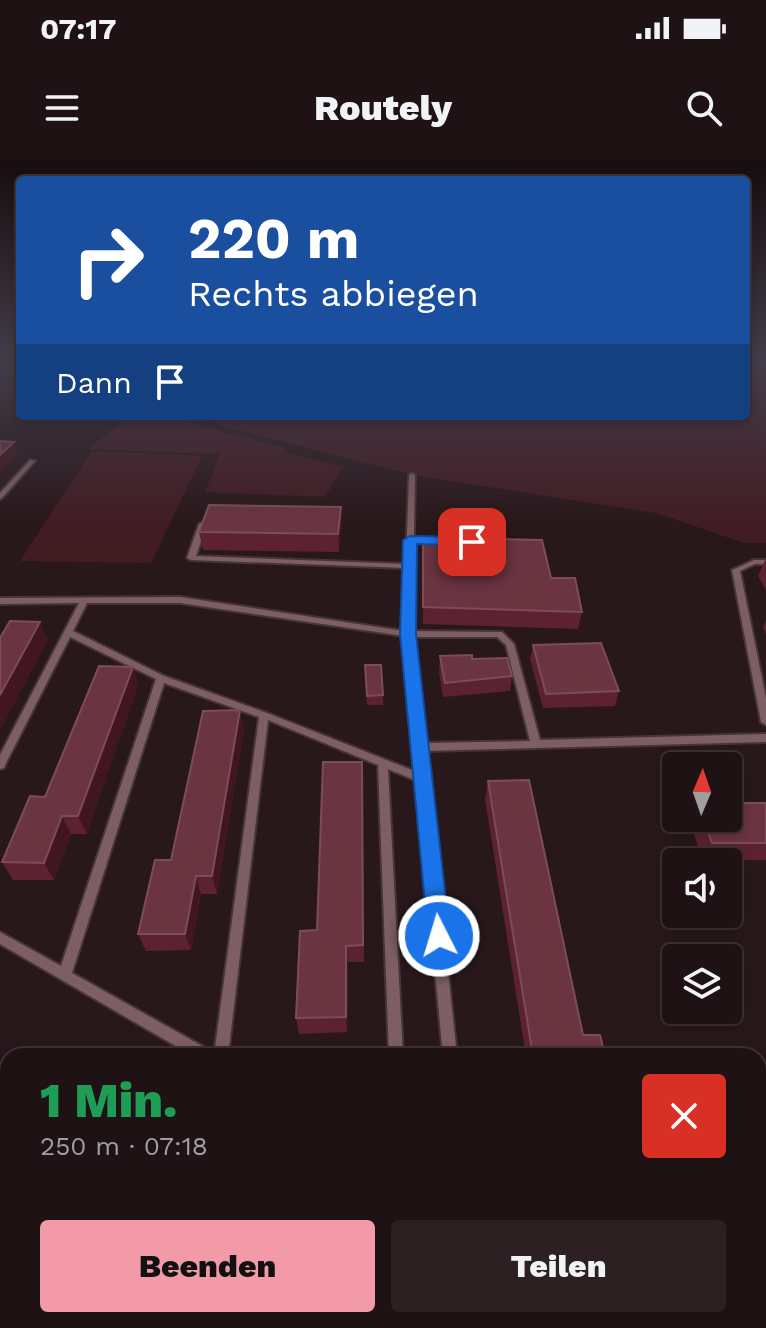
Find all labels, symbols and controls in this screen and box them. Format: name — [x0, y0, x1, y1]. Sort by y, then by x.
text: 07:17 — [40, 11, 116, 46]
icon: menu — [40, 86, 84, 130]
icon: search — [682, 86, 726, 130]
text: Routely — [314, 87, 452, 129]
text: 220 m — [188, 206, 360, 272]
icon: right — [56, 208, 160, 312]
text: Rechts abbiegen — [188, 273, 479, 315]
icon: arrive — [148, 360, 192, 404]
text: Dann — [56, 365, 132, 400]
pin — [438, 508, 506, 576]
icon: arrive — [450, 520, 494, 564]
north arrow — [662, 752, 742, 832]
map controls — [662, 752, 742, 1024]
button: sound — [662, 848, 742, 928]
position arrow — [397, 894, 481, 978]
button: layers — [662, 944, 742, 1024]
text: 1 Min. — [40, 1072, 177, 1129]
button: close — [642, 1074, 726, 1158]
text: 250 m · 07:18 — [40, 1131, 208, 1161]
button: Beenden — [40, 1220, 375, 1312]
button: Teilen — [391, 1220, 726, 1312]

